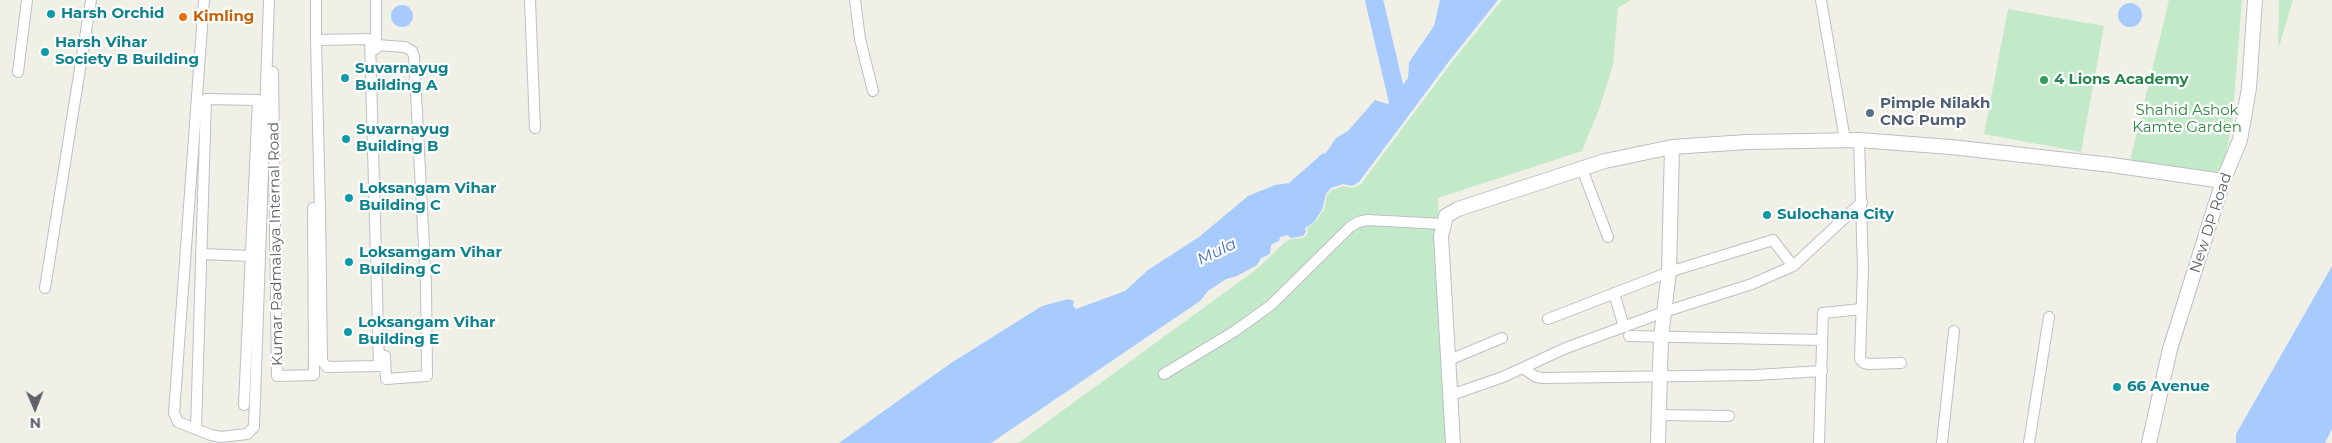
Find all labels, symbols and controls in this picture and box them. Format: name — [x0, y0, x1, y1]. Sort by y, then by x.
place label: Harsh Orchid — [61, 5, 164, 23]
marker: Harsh Orchid — [45, 8, 57, 20]
place label: Kimling — [193, 8, 254, 26]
marker: Kimling — [177, 11, 189, 23]
place label: Harsh Vihar Society B Building — [55, 34, 199, 69]
marker: Harsh Vihar Society B Building — [39, 46, 51, 58]
place label: Suvarnayug Building A — [355, 60, 448, 95]
place label: 4 Lions Academy — [2054, 71, 2189, 89]
marker: Suvarnayug Building A — [339, 72, 351, 84]
marker: 4 Lions Academy — [2038, 74, 2050, 86]
place label: Pimple Nilakh CNG Pump — [1880, 95, 1990, 130]
park label: Shahid Ashok Kamte Garden — [2132, 102, 2242, 137]
marker: Pimple Nilakh CNG Pump — [1864, 107, 1876, 119]
place label: Suvarnayug Building B — [356, 121, 449, 156]
street label: Kumar Padmalaya Internal Road — [265, 122, 287, 366]
marker: Suvarnayug Building B — [340, 133, 352, 145]
street label: New DP Road — [2186, 171, 2236, 275]
place label: Loksangam Vihar Building C — [359, 180, 496, 215]
marker: Loksangam Vihar Building C — [343, 192, 355, 204]
place label: Sulochana City — [1777, 206, 1894, 224]
marker: Sulochana City — [1761, 209, 1773, 221]
water label: Mula — [1194, 234, 1240, 270]
place label: Loksamgam Vihar Building C — [359, 244, 502, 279]
marker: Loksamgam Vihar Building C — [343, 256, 355, 268]
place label: Loksangam Vihar Building E — [358, 314, 495, 349]
marker: Loksangam Vihar Building E — [342, 326, 354, 338]
place label: 66 Avenue — [2127, 378, 2210, 396]
marker: 66 Avenue — [2111, 381, 2123, 393]
north arrow — [10, 383, 60, 433]
text: N — [29, 414, 41, 432]

